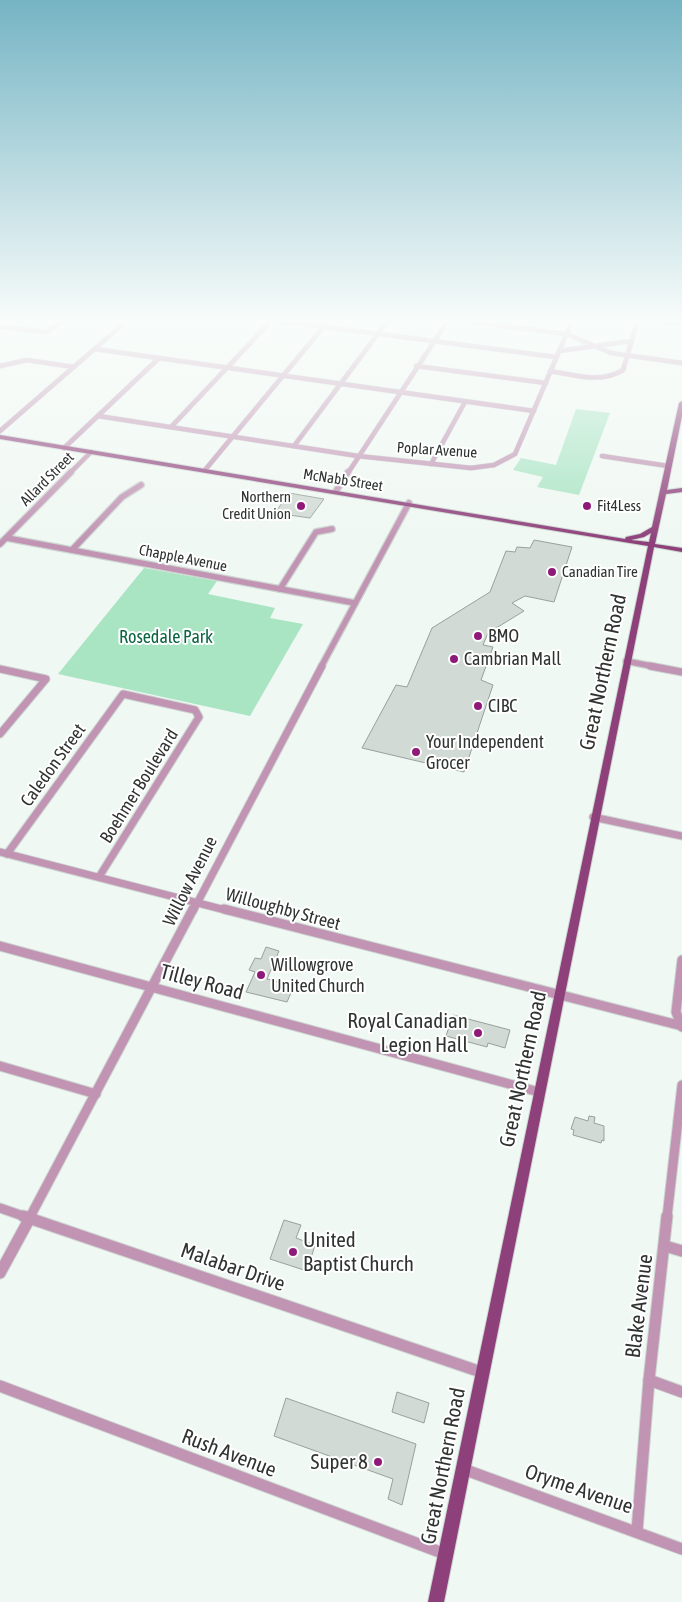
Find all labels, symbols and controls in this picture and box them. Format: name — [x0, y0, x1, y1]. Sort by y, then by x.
street label: Poplar Avenue — [396, 438, 478, 461]
street label: Allard Street — [16, 448, 77, 509]
street label: McNabb Street — [302, 465, 384, 494]
place label: Northern Credit Union — [222, 488, 291, 522]
place label: Fit4Less — [597, 497, 641, 514]
marker: Northern Credit Union — [295, 500, 307, 512]
marker: Fit4Less — [581, 500, 593, 512]
street label: Chapple Avenue — [138, 541, 229, 574]
place label: Canadian Tire — [562, 563, 638, 580]
marker: Canadian Tire — [546, 566, 558, 578]
street label: Great Northern Road — [574, 592, 630, 752]
place label: BMO — [488, 625, 519, 646]
park label: Rosedale Park — [119, 626, 213, 647]
marker: BMO — [472, 630, 484, 642]
place label: Cambrian Mall — [464, 648, 561, 669]
marker: Cambrian Mall — [448, 653, 460, 665]
place label: CIBC — [488, 695, 517, 716]
marker: CIBC — [472, 700, 484, 712]
street label: Caledon Street — [16, 719, 90, 810]
street label: Boehmer Boulevard — [95, 725, 182, 847]
place label: Your Independent Grocer — [426, 731, 544, 773]
marker: Your Independent Grocer — [410, 746, 422, 758]
street label: Willow Avenue — [158, 832, 221, 929]
street label: Willoughby Street — [223, 883, 343, 934]
place label: Willowgrove United Church — [271, 954, 365, 996]
street label: Tilley Road — [158, 958, 247, 1004]
marker: Willowgrove United Church — [255, 969, 267, 981]
street label: Great Northern Road — [494, 989, 550, 1149]
place label: Royal Canadian Legion Hall — [347, 1008, 468, 1056]
marker: Royal Canadian Legion Hall — [472, 1027, 484, 1039]
place label: United Baptist Church — [303, 1227, 414, 1275]
street label: Malabar Drive — [178, 1237, 289, 1295]
marker: United Baptist Church — [287, 1246, 299, 1258]
street label: Blake Avenue — [620, 1252, 656, 1359]
street label: Great Northern Road — [415, 1386, 469, 1546]
street label: Rush Avenue — [179, 1423, 280, 1481]
place label: Super 8 — [311, 1449, 368, 1473]
marker: Super 8 — [372, 1456, 384, 1468]
street label: Oryme Avenue — [522, 1458, 637, 1518]

